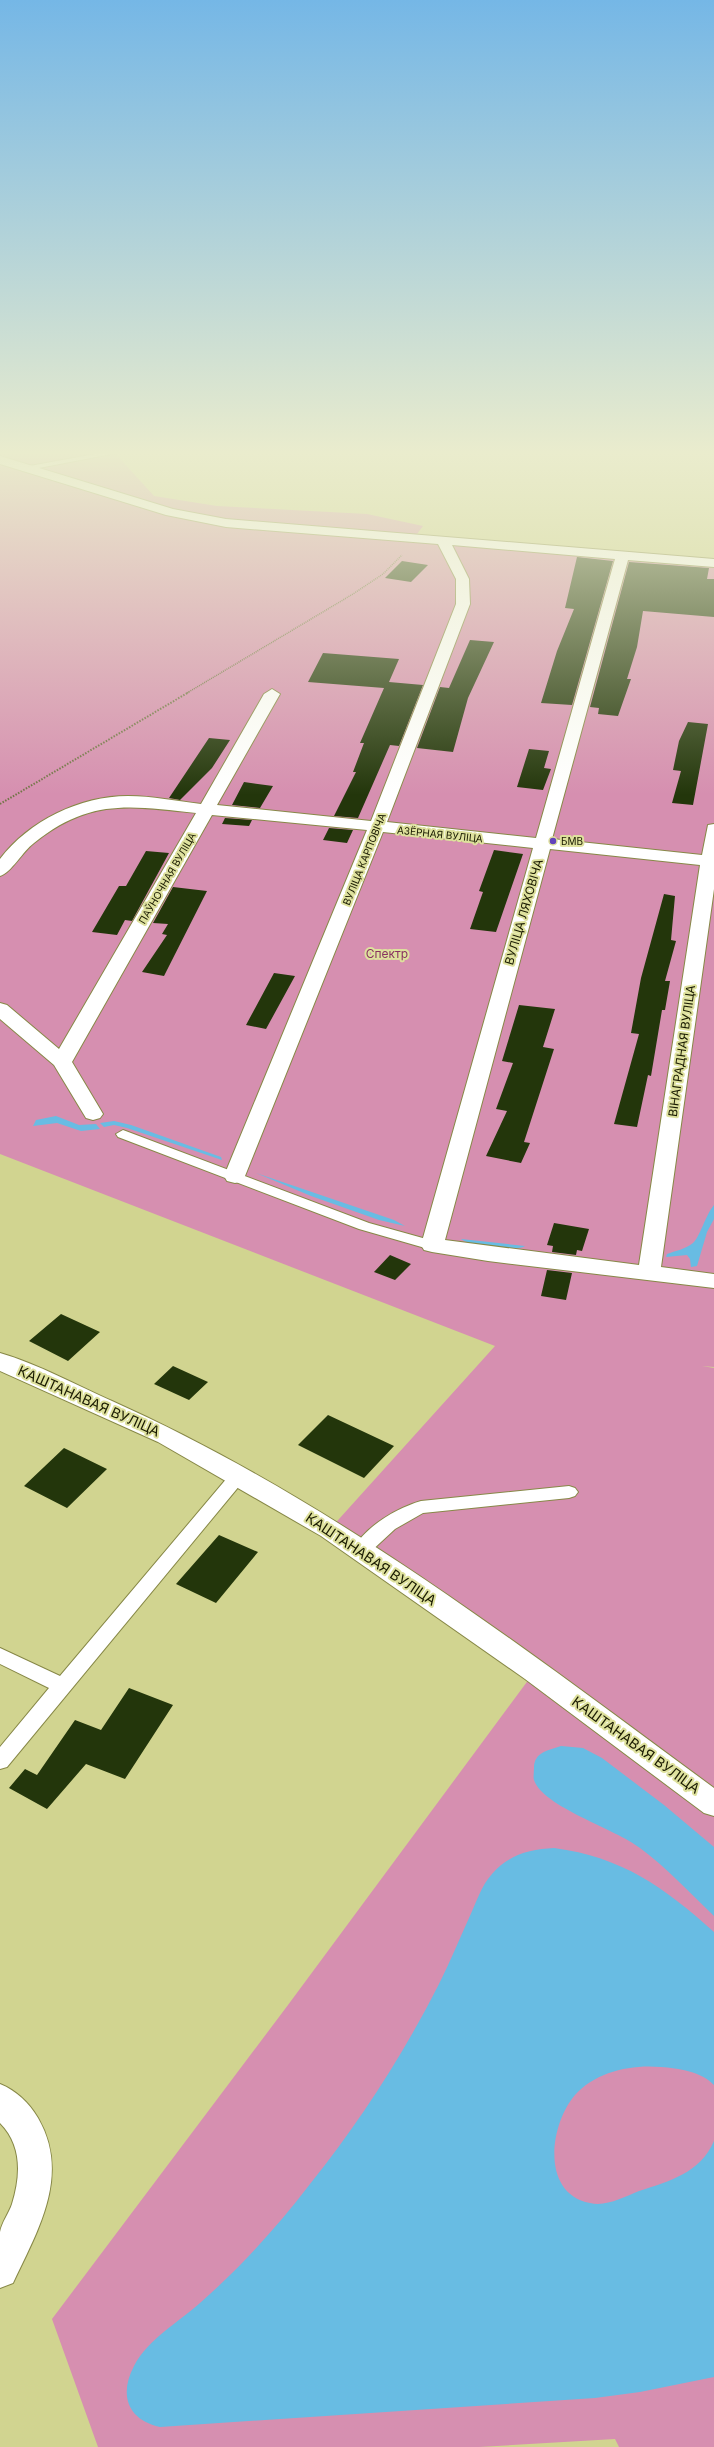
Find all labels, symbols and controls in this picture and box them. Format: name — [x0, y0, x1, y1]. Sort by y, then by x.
street label: ВУЛІЦА КАРПОВІЧА — [340, 811, 388, 907]
street label: АЗЁРНАЯ ВУЛІЦА — [397, 824, 484, 844]
street label: ПАЎНОЧНАЯ ВУЛІЦА — [135, 830, 198, 926]
place label: БМВ — [561, 835, 583, 847]
marker: БМВ — [548, 836, 558, 846]
street label: ВУЛІЦА ЛЯХОВІЧА — [501, 857, 546, 966]
park label: Спектр — [366, 946, 408, 961]
street label: ВІНАГРАДНАЯ ВУЛІЦА — [665, 984, 698, 1118]
street label: КАШТАНАВАЯ ВУЛІЦА — [16, 1362, 163, 1440]
street label: КАШТАНАВАЯ ВУЛІЦА — [303, 1509, 440, 1609]
street label: КАШТАНАВАЯ ВУЛІЦА — [569, 1693, 704, 1797]

